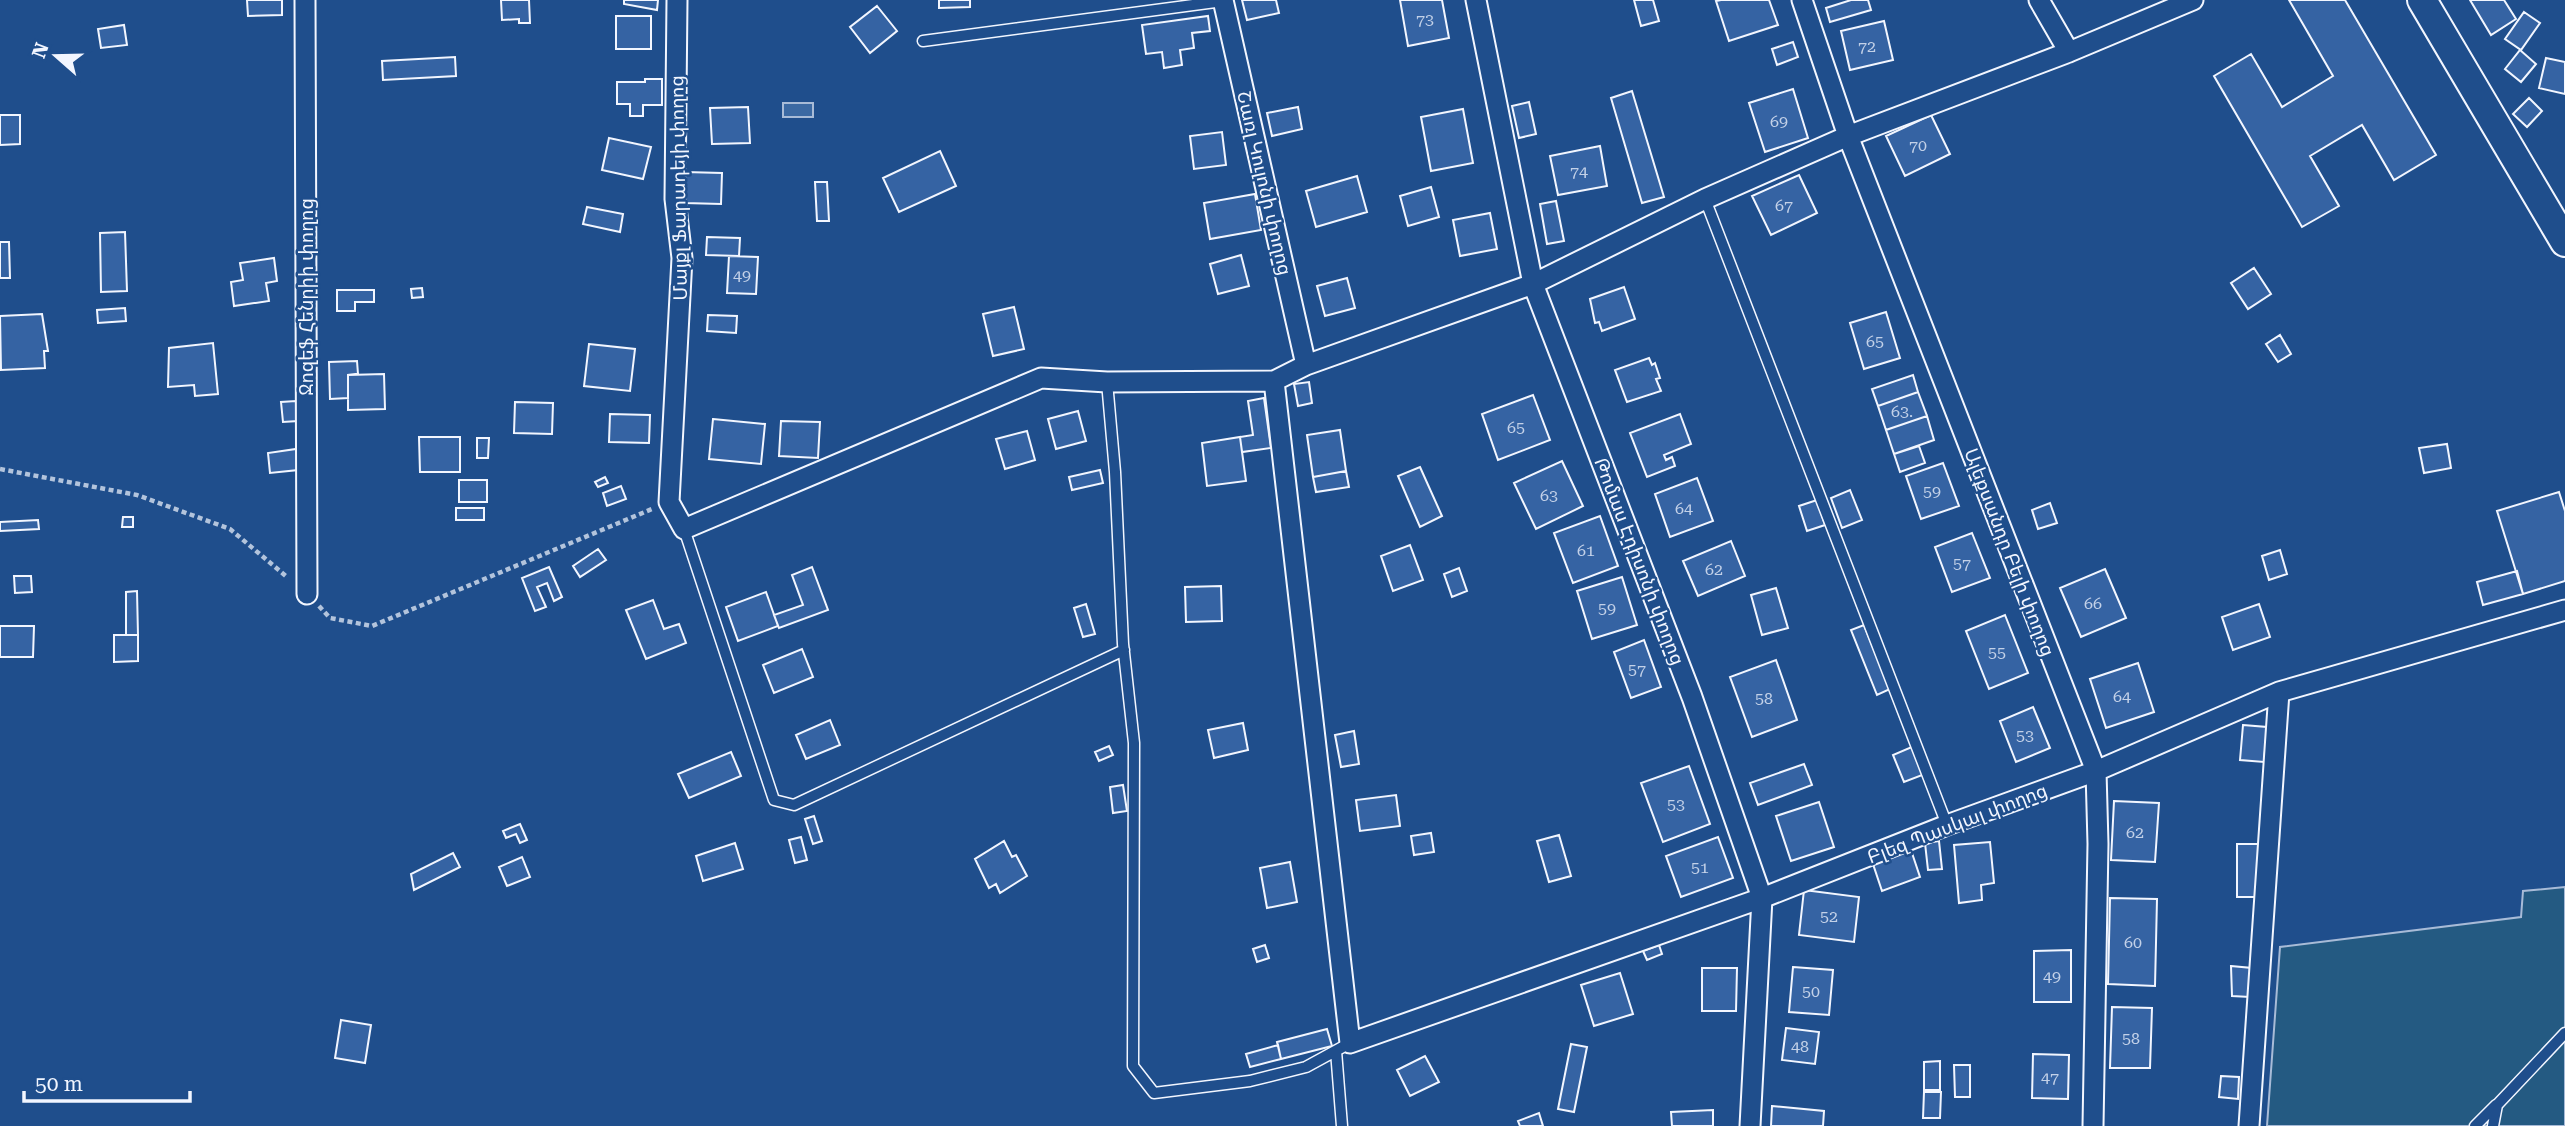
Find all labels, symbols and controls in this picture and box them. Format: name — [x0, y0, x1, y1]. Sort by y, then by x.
house number: 73 — [1416, 10, 1434, 29]
north arrow — [21, 21, 91, 91]
house number: 72 — [1858, 37, 1876, 56]
text: N — [27, 39, 54, 61]
street label: Մայքլ Ֆարադեյի փողոց — [665, 75, 692, 301]
street label: Շառլ Կուլոնի փողոց — [1232, 89, 1297, 277]
house number: 69 — [1770, 112, 1788, 131]
house number: 70 — [1909, 136, 1927, 155]
house number: 74 — [1570, 162, 1588, 181]
house number: 67 — [1775, 196, 1793, 215]
street label: Ջոզեֆ Հենրիի փողոց — [295, 198, 318, 396]
house number: 49 — [733, 266, 751, 285]
house number: 65 — [1866, 332, 1884, 351]
house number: 63. — [1891, 402, 1913, 421]
house number: 65 — [1507, 418, 1525, 437]
street label: Ալեքսանդր Բելի փողոց — [1959, 445, 2060, 659]
street label: Թոմաս Էդիսոնի փողոց — [1589, 454, 1690, 668]
house number: 59 — [1923, 482, 1941, 501]
house number: 63 — [1540, 486, 1558, 505]
house number: 64 — [1675, 499, 1693, 518]
house number: 61 — [1577, 541, 1595, 560]
house number: 57 — [1953, 554, 1971, 573]
house number: 62 — [1705, 560, 1723, 579]
house number: 66 — [2084, 594, 2102, 613]
house number: 59 — [1598, 599, 1616, 618]
house number: 55 — [1988, 643, 2006, 662]
house number: 57 — [1628, 660, 1646, 679]
house number: 64 — [2113, 687, 2131, 706]
house number: 58 — [1755, 689, 1773, 708]
house number: 53 — [2016, 726, 2034, 745]
street label: Բլեզ Պասկալ փողոց — [1864, 779, 2050, 868]
house number: 53 — [1667, 795, 1685, 814]
house number: 62 — [2126, 823, 2144, 842]
house number: 51 — [1691, 858, 1709, 877]
house number: 52 — [1820, 907, 1838, 926]
house number: 60 — [2124, 933, 2142, 952]
house number: 49 — [2043, 967, 2061, 986]
house number: 50 — [1802, 982, 1820, 1001]
house number: 58 — [2122, 1029, 2140, 1048]
house number: 48 — [1791, 1037, 1809, 1056]
scale bar — [24, 1060, 191, 1104]
house number: 47 — [2041, 1068, 2059, 1087]
text: 50 m — [35, 1072, 83, 1096]

